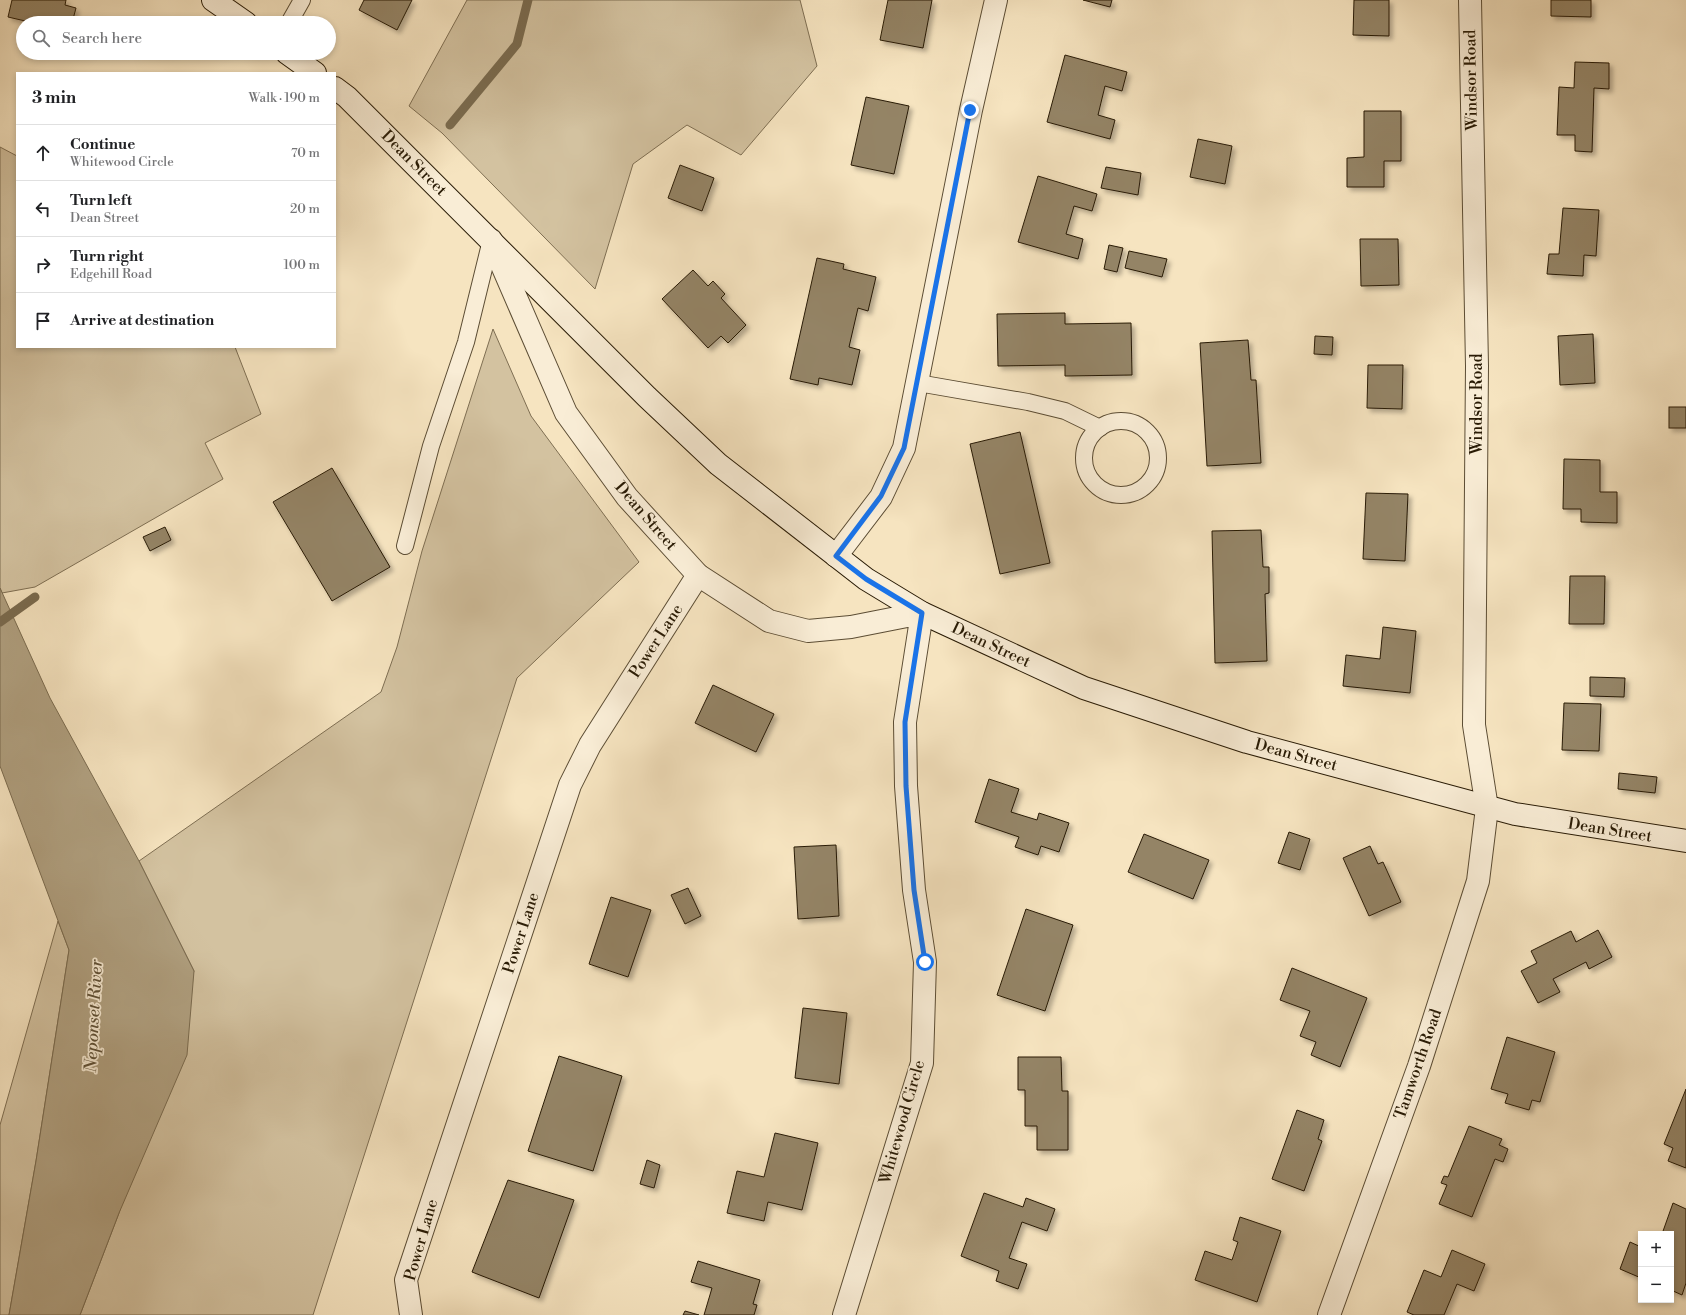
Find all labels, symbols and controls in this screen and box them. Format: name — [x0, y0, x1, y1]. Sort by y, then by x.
search box — [16, 16, 336, 60]
icon: search — [30, 27, 52, 49]
text: Search here — [62, 29, 142, 48]
street label: Windsor Road — [1460, 29, 1482, 132]
text: 3 min — [32, 87, 76, 109]
text: Walk · 190 m — [249, 90, 320, 106]
route end — [961, 101, 979, 119]
street label: Dean Street — [377, 126, 451, 200]
text: Continue — [70, 135, 135, 154]
icon: ahead — [32, 142, 54, 164]
text: 70 m — [291, 145, 320, 161]
text: Whitewood Circle — [70, 154, 174, 170]
text: Turn left — [70, 191, 132, 210]
icon: left — [32, 198, 54, 220]
text: 20 m — [290, 201, 320, 217]
text: Dean Street — [70, 210, 139, 226]
text: Turn right — [70, 247, 144, 266]
icon: right — [32, 254, 54, 276]
text: 100 m — [284, 257, 320, 273]
text: Edgehill Road — [70, 266, 152, 282]
icon: arrive — [32, 310, 54, 332]
text: Arrive at destination — [70, 311, 214, 330]
street label: Windsor Road — [1467, 353, 1487, 456]
street label: Dean Street — [611, 477, 682, 555]
street label: Power Lane — [625, 600, 687, 682]
street label: Dean Street — [948, 618, 1034, 672]
street label: Dean Street — [1252, 734, 1340, 776]
street label: Dean Street — [1567, 813, 1654, 847]
street label: Power Lane — [498, 890, 544, 976]
route start — [916, 953, 934, 971]
water label: Neponset River — [80, 958, 108, 1074]
street label: Tamworth Road — [1390, 1006, 1446, 1122]
street label: Whitewood Circle — [875, 1058, 929, 1187]
street label: Power Lane — [400, 1197, 442, 1283]
map controls — [1638, 1231, 1674, 1303]
button: + — [1638, 1231, 1674, 1267]
button: − — [1638, 1267, 1674, 1303]

